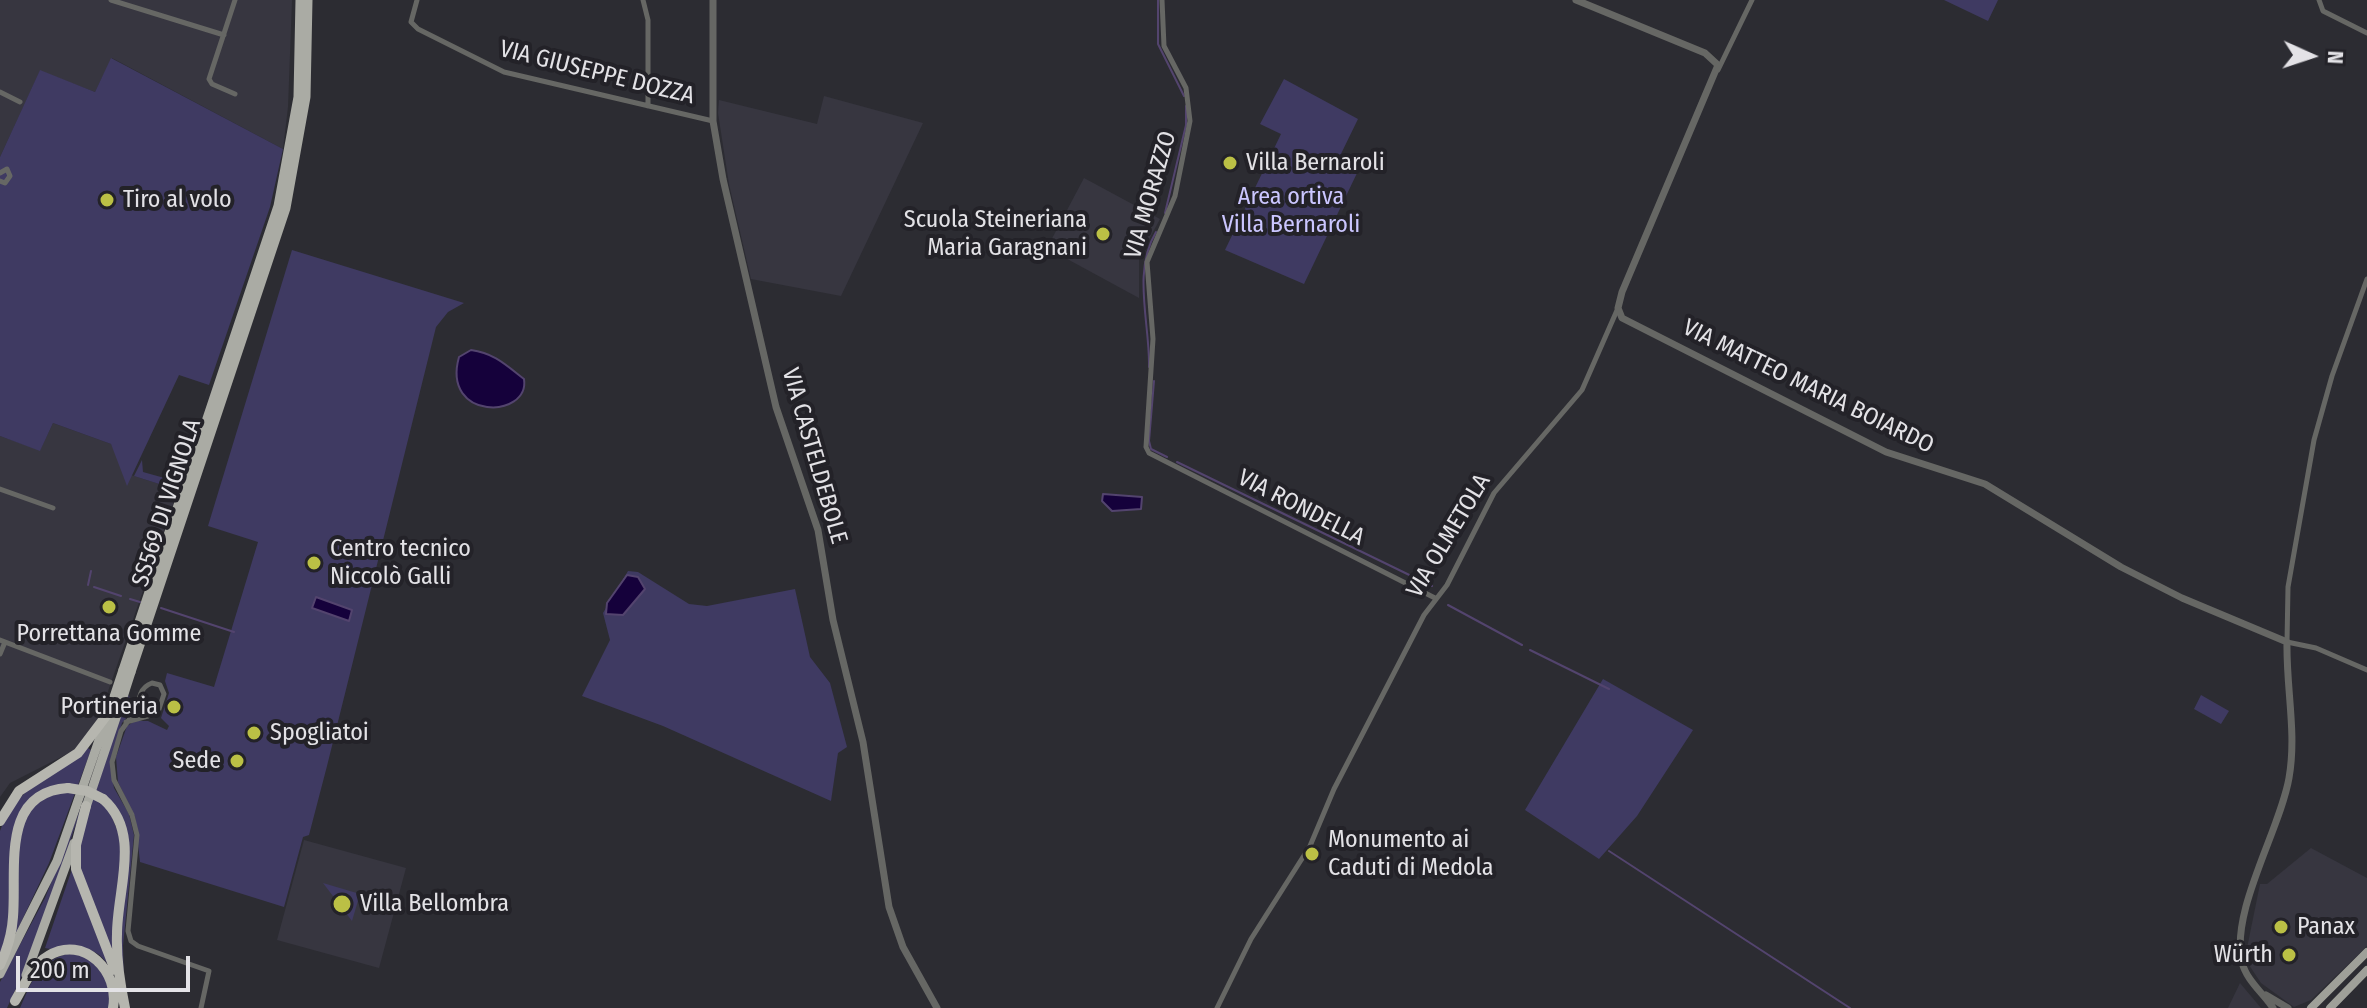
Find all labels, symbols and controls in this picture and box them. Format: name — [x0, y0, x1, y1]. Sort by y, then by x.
north arrow — [2271, 16, 2351, 96]
street label: VIA GIUSEPPE DOZZA — [497, 35, 697, 111]
text: N — [2322, 50, 2349, 65]
street label: VIA MORAZZO — [1119, 128, 1183, 262]
place label: Villa Bernaroli — [1246, 149, 1385, 177]
marker: Villa Bernaroli — [1221, 154, 1239, 172]
park label: Area ortiva Villa Bernaroli — [1222, 183, 1360, 239]
place label: Tiro al volo — [123, 186, 232, 214]
marker: Tiro al volo — [98, 191, 116, 209]
place label: Scuola Steineriana Maria Garagnani — [904, 206, 1087, 262]
marker: Scuola Steineriana Maria Garagnani — [1094, 225, 1112, 243]
street label: VIA MATTEO MARIA BOIARDO — [1678, 314, 1938, 460]
street label: VIA CASTELDEBOLE — [775, 365, 853, 547]
street label: SS569 DI VIGNOLA — [126, 416, 208, 590]
street label: VIA RONDELLA — [1233, 464, 1369, 552]
street label: VIA OLMETOLA — [1401, 469, 1497, 603]
place label: Centro tecnico Niccolò Galli — [330, 535, 471, 591]
marker: Centro tecnico Niccolò Galli — [305, 554, 323, 572]
marker: Porrettana Gomme — [100, 598, 118, 616]
place label: Porrettana Gomme — [17, 620, 201, 648]
place label: Portineria — [61, 693, 158, 721]
marker: Portineria — [165, 698, 183, 716]
place label: Spogliatoi — [270, 719, 369, 747]
marker: Spogliatoi — [245, 724, 263, 742]
place label: Sede — [173, 747, 221, 775]
marker: Sede — [228, 752, 246, 770]
place label: Monumento ai Caduti di Medola — [1328, 826, 1494, 882]
marker: Monumento ai Caduti di Medola — [1303, 845, 1321, 863]
place label: Villa Bellombra — [360, 890, 509, 918]
marker: Villa Bellombra — [331, 893, 353, 915]
place label: Panax — [2297, 913, 2355, 941]
marker: Panax — [2272, 918, 2290, 936]
scale bar — [20, 940, 194, 990]
place label: Würth — [2214, 941, 2273, 969]
marker: Würth — [2280, 946, 2298, 964]
text: 200 m — [30, 956, 90, 984]

